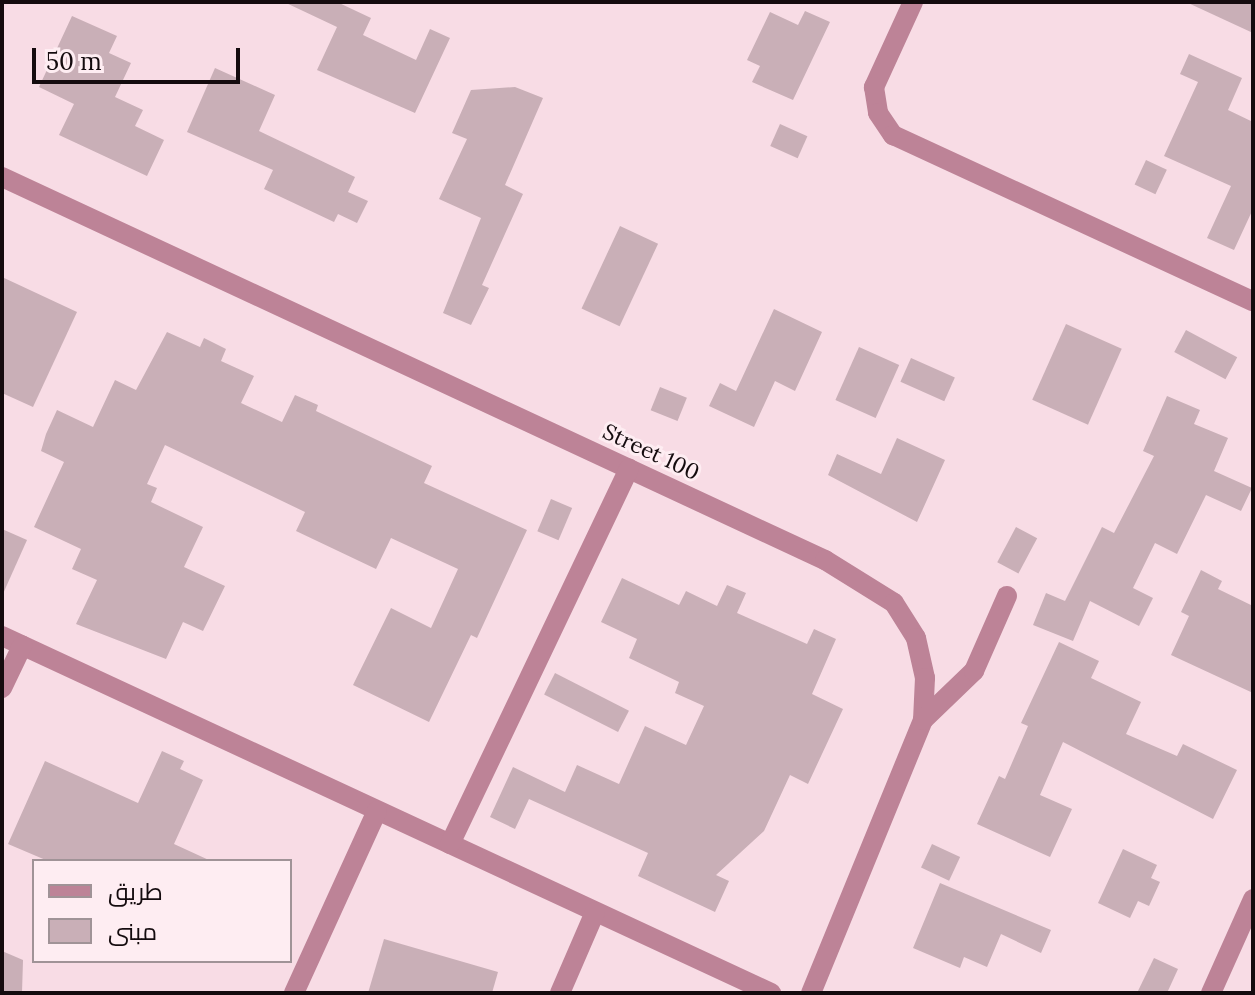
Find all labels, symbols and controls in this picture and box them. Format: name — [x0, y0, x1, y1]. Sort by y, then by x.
scale bar — [36, 32, 244, 82]
text: 50 m — [46, 46, 102, 77]
street label: Street 100 — [599, 418, 703, 486]
legend — [32, 859, 292, 963]
text: طريق — [108, 876, 163, 907]
text: مبنى — [108, 916, 157, 947]

